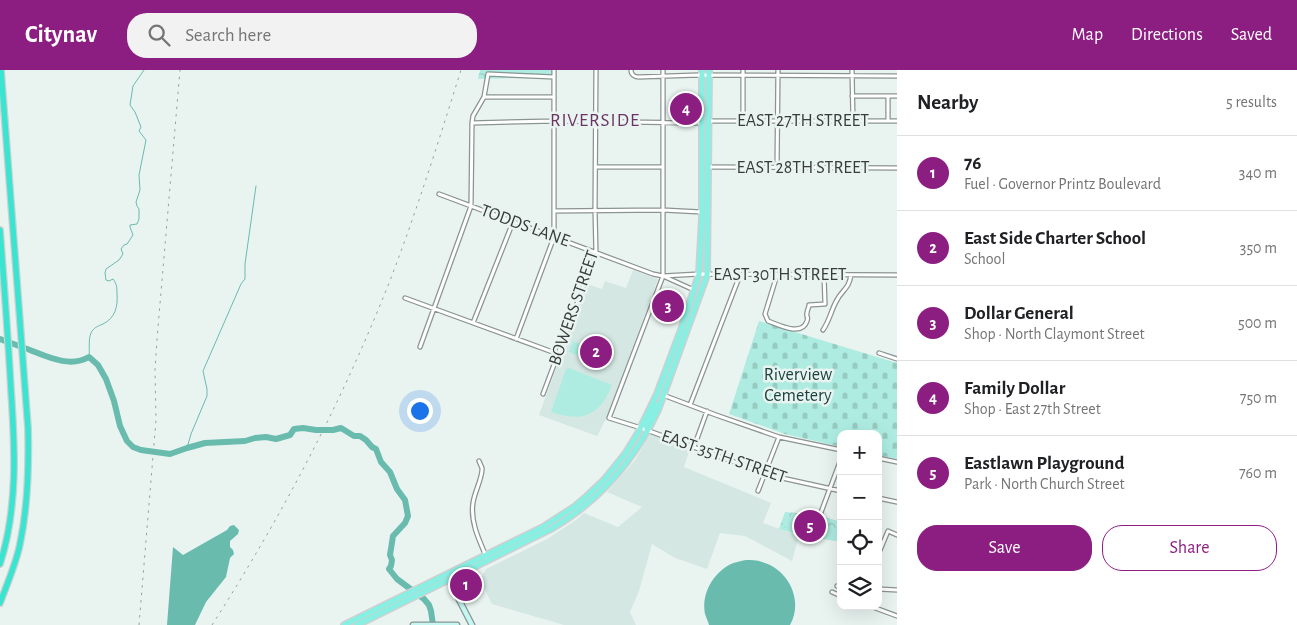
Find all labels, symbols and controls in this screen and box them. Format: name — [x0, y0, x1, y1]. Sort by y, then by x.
search box — [127, 13, 477, 58]
icon: search — [145, 21, 173, 49]
text: Citynav — [25, 23, 97, 47]
text: Search here — [185, 26, 271, 45]
text: Map — [1072, 26, 1103, 44]
text: Directions — [1131, 26, 1203, 44]
text: Saved — [1231, 26, 1272, 44]
pin: 4 — [670, 90, 702, 128]
text: Nearby — [917, 92, 978, 113]
text: 5 results — [1226, 94, 1277, 110]
district label: RIVERSIDE — [550, 111, 640, 130]
street label: EAST 27TH STREET — [737, 112, 869, 130]
text: 76 — [964, 154, 981, 173]
street label: EAST 28TH STREET — [736, 159, 870, 177]
text: 1 — [930, 165, 936, 181]
text: 340 m — [1239, 165, 1277, 181]
text: Fuel · Governor Printz Boulevard — [964, 176, 1161, 192]
street label: TODDS LANE — [478, 202, 572, 250]
text: East Side Charter School — [964, 229, 1146, 248]
text: 2 — [929, 240, 937, 256]
text: 350 m — [1240, 240, 1277, 256]
street label: BOWERS STREET — [546, 248, 602, 368]
text: School — [964, 251, 1005, 267]
street label: EAST 30TH STREET — [713, 266, 847, 284]
pin: 3 — [652, 287, 684, 325]
text: Dollar General — [964, 304, 1074, 323]
text: 3 — [930, 315, 936, 331]
text: 500 m — [1238, 315, 1277, 331]
text: Shop · North Claymont Street — [964, 326, 1145, 342]
pin: 2 — [580, 333, 612, 371]
park label: Riverview Cemetery — [764, 366, 832, 405]
text: Family Dollar — [964, 379, 1065, 398]
text: 4 — [929, 390, 937, 406]
text: 750 m — [1240, 390, 1277, 406]
your location — [407, 398, 433, 424]
text: Shop · East 27th Street — [964, 401, 1101, 417]
street label: EAST 35TH STREET — [659, 427, 789, 487]
map controls — [837, 430, 882, 610]
button: + — [837, 430, 882, 475]
text: Eastlawn Playground — [964, 454, 1124, 473]
text: 5 — [930, 465, 936, 481]
text: 760 m — [1239, 465, 1277, 481]
button: − — [837, 475, 882, 520]
text: Park · North Church Street — [964, 476, 1125, 492]
pin: 5 — [794, 507, 826, 545]
button: locate — [837, 520, 882, 565]
button: Save — [917, 525, 1092, 571]
button: Share — [1102, 525, 1277, 571]
button: layers — [837, 565, 882, 610]
pin: 1 — [450, 566, 482, 604]

